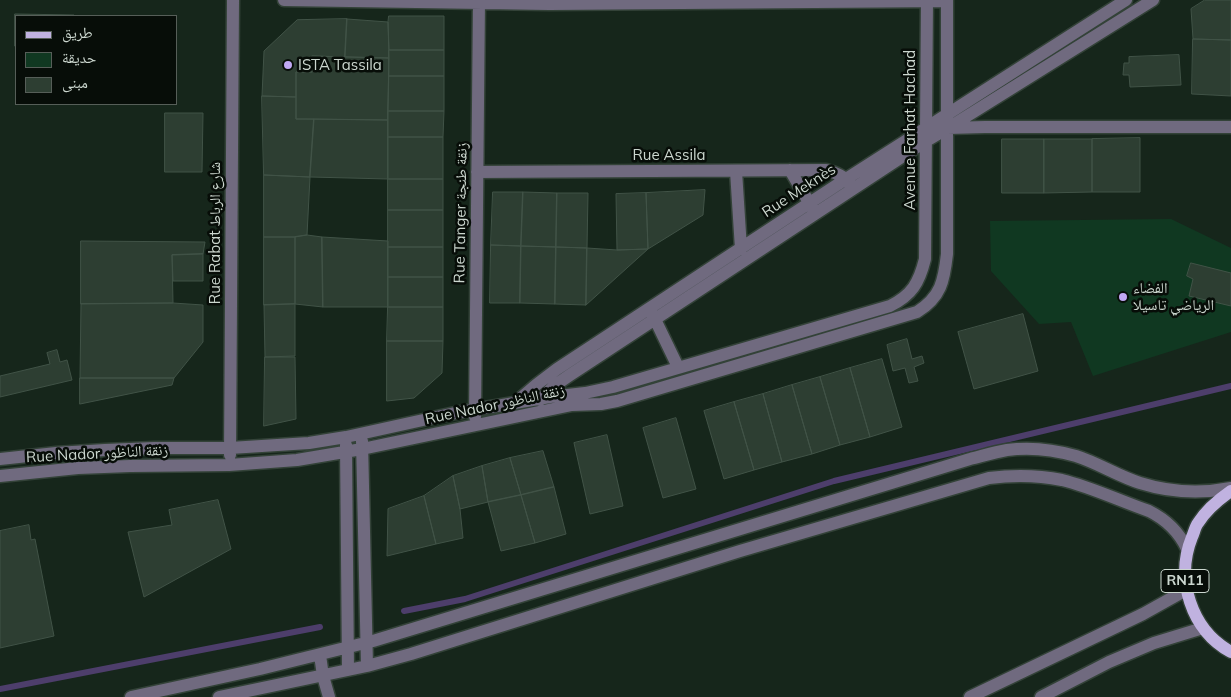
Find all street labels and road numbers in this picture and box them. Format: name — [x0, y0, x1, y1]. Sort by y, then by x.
street label: Avenue Farhat Hachad — [901, 50, 919, 210]
street label: Rue Tanger زنقة طنجة — [451, 142, 471, 284]
street label: Rue Assila — [632, 146, 706, 164]
street label: Rue Meknès — [759, 161, 839, 221]
street label: Rue Rabat شارع الرباط — [206, 162, 224, 304]
street label: Rue Nador زنقة الناظور — [424, 381, 566, 429]
street label: Rue Nador زنقة الناظور — [25, 441, 169, 467]
road number: RN11 — [1161, 570, 1209, 592]

